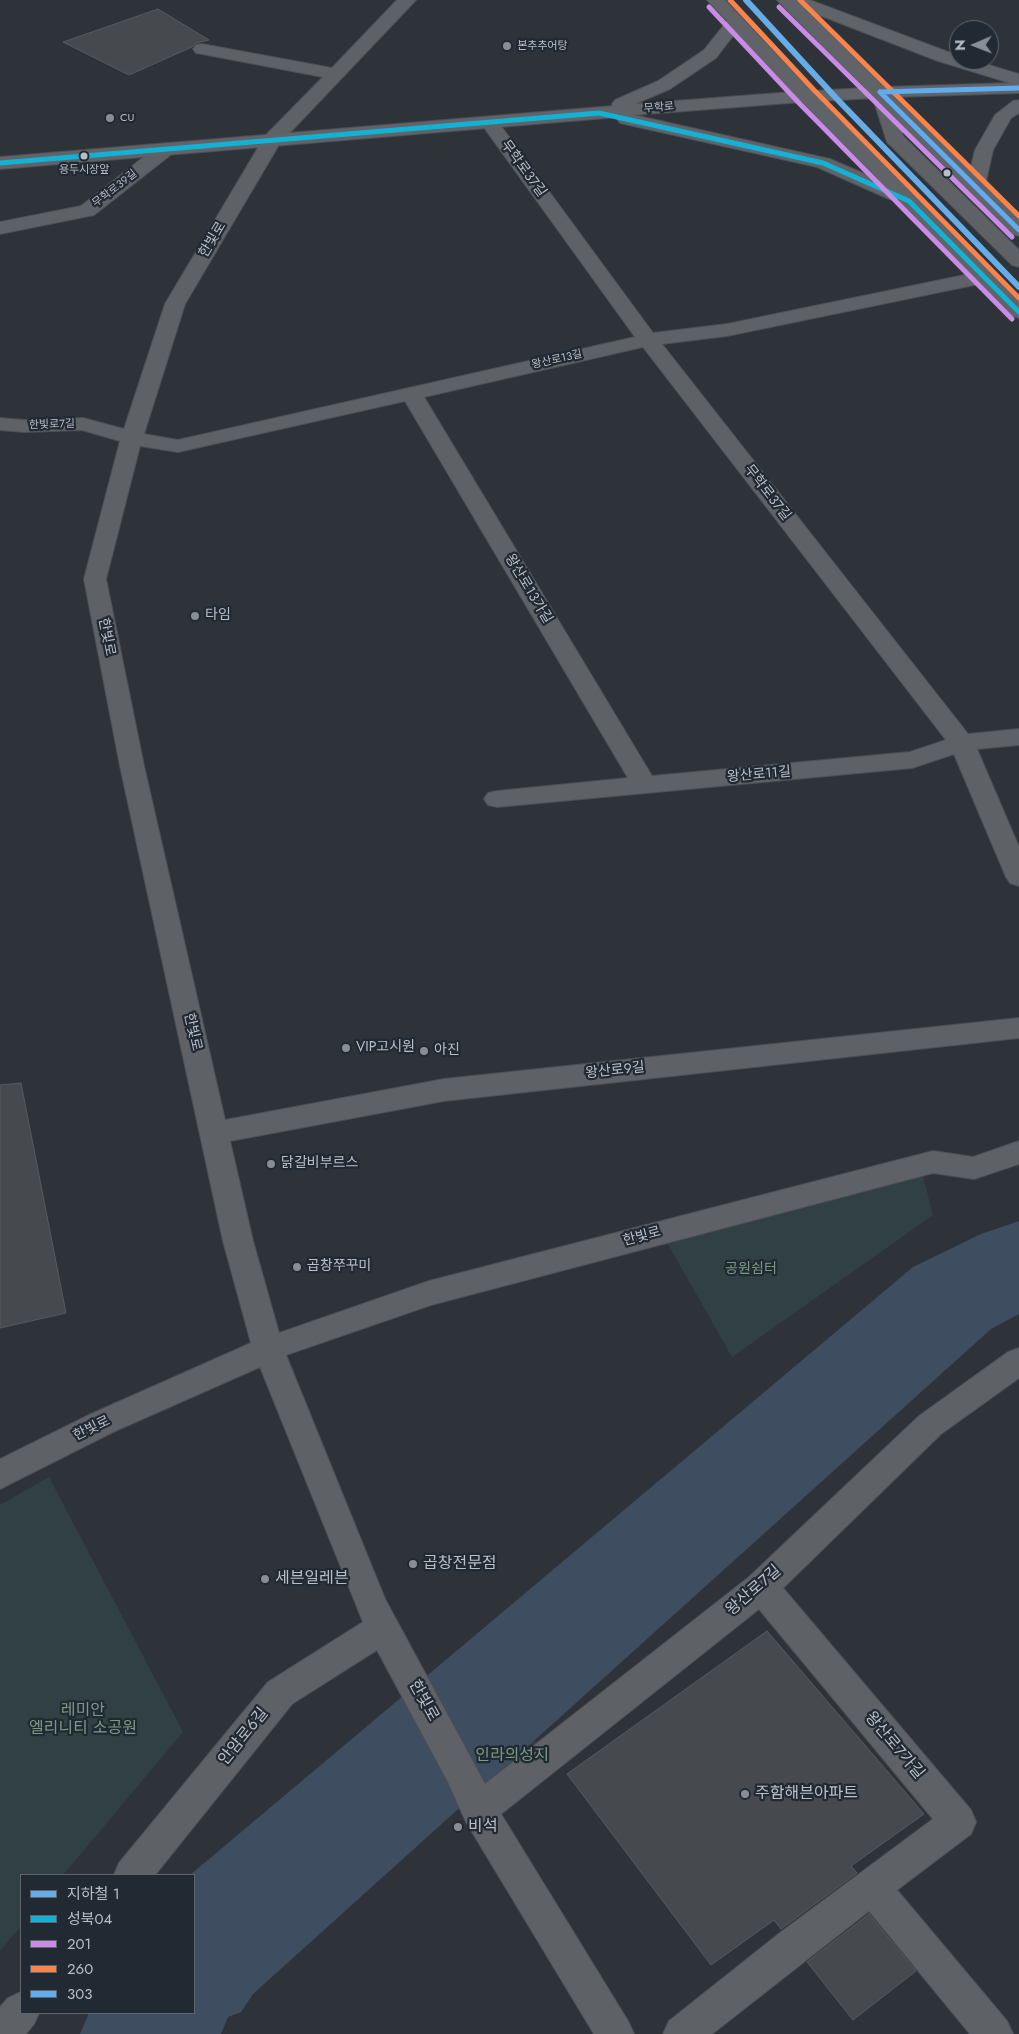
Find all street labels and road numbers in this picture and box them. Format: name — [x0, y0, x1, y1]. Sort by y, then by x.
street label: 무학로 — [643, 100, 675, 116]
street label: 무학로37길 — [497, 137, 549, 201]
street label: 무학로39길 — [90, 168, 140, 210]
street label: 한빛로 — [196, 219, 230, 261]
street label: 왕산로13길 — [530, 348, 584, 372]
street label: 한빛로7길 — [29, 418, 75, 432]
street label: 무학로37길 — [740, 462, 794, 524]
street label: 왕산로13가길 — [501, 551, 555, 627]
street label: 한빛로 — [94, 616, 118, 658]
street label: 왕산로11길 — [726, 764, 792, 786]
street label: 한빛로 — [179, 1011, 205, 1053]
street label: 왕산로9길 — [584, 1060, 646, 1082]
street label: 한빛로 — [621, 1224, 663, 1250]
street label: 한빛로 — [71, 1413, 113, 1445]
street label: 왕산로7길 — [722, 1562, 786, 1620]
street label: 한빛로 — [404, 1677, 442, 1725]
street label: 안암로6길 — [215, 1704, 273, 1770]
street label: 왕산로7가길 — [860, 1708, 928, 1784]

